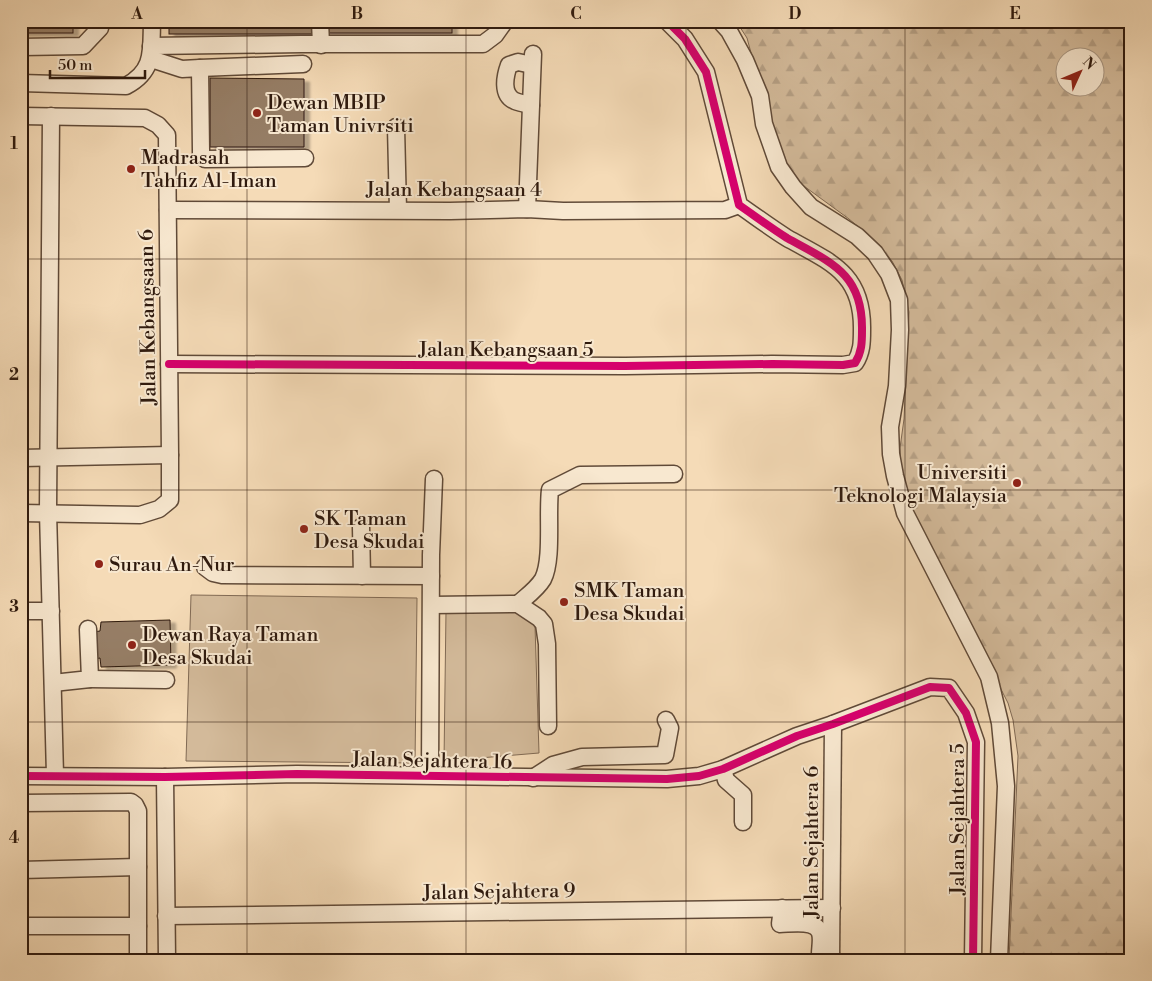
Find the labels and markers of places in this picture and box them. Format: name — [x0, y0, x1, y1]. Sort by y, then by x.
place label: Dewan MBIP Taman Univrsiti — [267, 91, 414, 139]
marker: Dewan MBIP Taman Univrsiti — [251, 107, 263, 119]
place label: Madrasah Tahfiz Al-Iman — [141, 146, 277, 194]
marker: Madrasah Tahfiz Al-Iman — [125, 163, 137, 175]
place label: Universiti Teknologi Malaysia — [834, 461, 1008, 509]
marker: Universiti Teknologi Malaysia — [1011, 477, 1023, 489]
place label: SK Taman Desa Skudai — [314, 507, 425, 555]
marker: SK Taman Desa Skudai — [298, 523, 310, 535]
place label: Surau An-Nur — [109, 553, 235, 578]
marker: Surau An-Nur — [93, 558, 105, 570]
place label: SMK Taman Desa Skudai — [574, 579, 685, 627]
marker: SMK Taman Desa Skudai — [558, 596, 570, 608]
place label: Dewan Raya Taman Desa Skudai — [142, 623, 318, 671]
marker: Dewan Raya Taman Desa Skudai — [126, 639, 138, 651]

